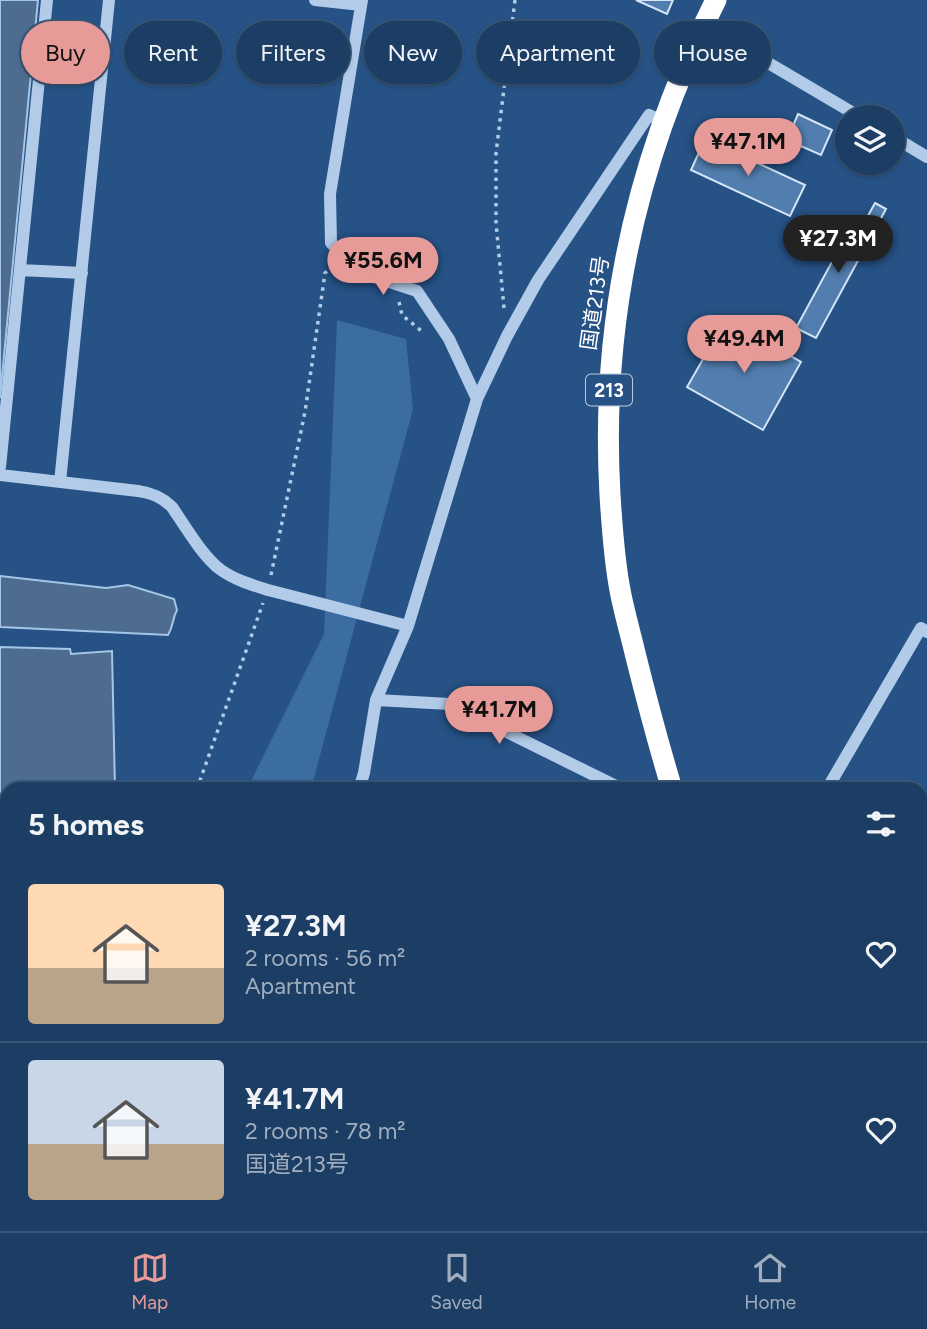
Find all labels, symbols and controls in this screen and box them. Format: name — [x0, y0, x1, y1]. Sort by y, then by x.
chip: Buy — [21, 21, 110, 84]
chip: Rent — [124, 21, 222, 84]
chip: Filters — [236, 21, 350, 84]
chip: New — [364, 21, 462, 84]
chip: Apartment — [476, 21, 640, 84]
chip: House — [654, 21, 771, 84]
map controls — [835, 105, 905, 175]
button: layers — [835, 105, 905, 175]
pin: ¥47.1M — [691, 118, 805, 178]
text: ¥47.1M — [710, 127, 786, 155]
pin: ¥27.3M — [781, 216, 895, 275]
text: ¥27.3M — [799, 224, 877, 252]
pin: ¥55.6M — [326, 238, 440, 297]
text: ¥55.6M — [343, 246, 423, 274]
street label: 国道213号 — [576, 254, 613, 352]
pin: ¥49.4M — [687, 316, 801, 375]
text: ¥49.4M — [703, 324, 785, 352]
road number: 213 — [586, 374, 632, 406]
pin: ¥41.7M — [442, 686, 556, 746]
text: ¥41.7M — [461, 695, 537, 723]
icon: filters — [862, 805, 900, 843]
text: 5 homes — [28, 806, 144, 843]
text: ¥27.3M — [245, 907, 347, 944]
icon: home — [84, 912, 168, 996]
icon: heart — [862, 935, 900, 973]
text: 2 rooms · 56 m² — [245, 944, 405, 972]
text: Apartment — [245, 972, 356, 1000]
text: ¥41.7M — [245, 1080, 344, 1117]
icon: home — [84, 1088, 168, 1172]
icon: heart — [862, 1111, 900, 1149]
text: 2 rooms · 78 m² — [245, 1117, 406, 1145]
text: 国道213号 — [245, 1150, 349, 1178]
tab: Map — [131, 1249, 169, 1314]
tab: Saved — [430, 1249, 483, 1314]
tab: Home — [744, 1249, 796, 1314]

